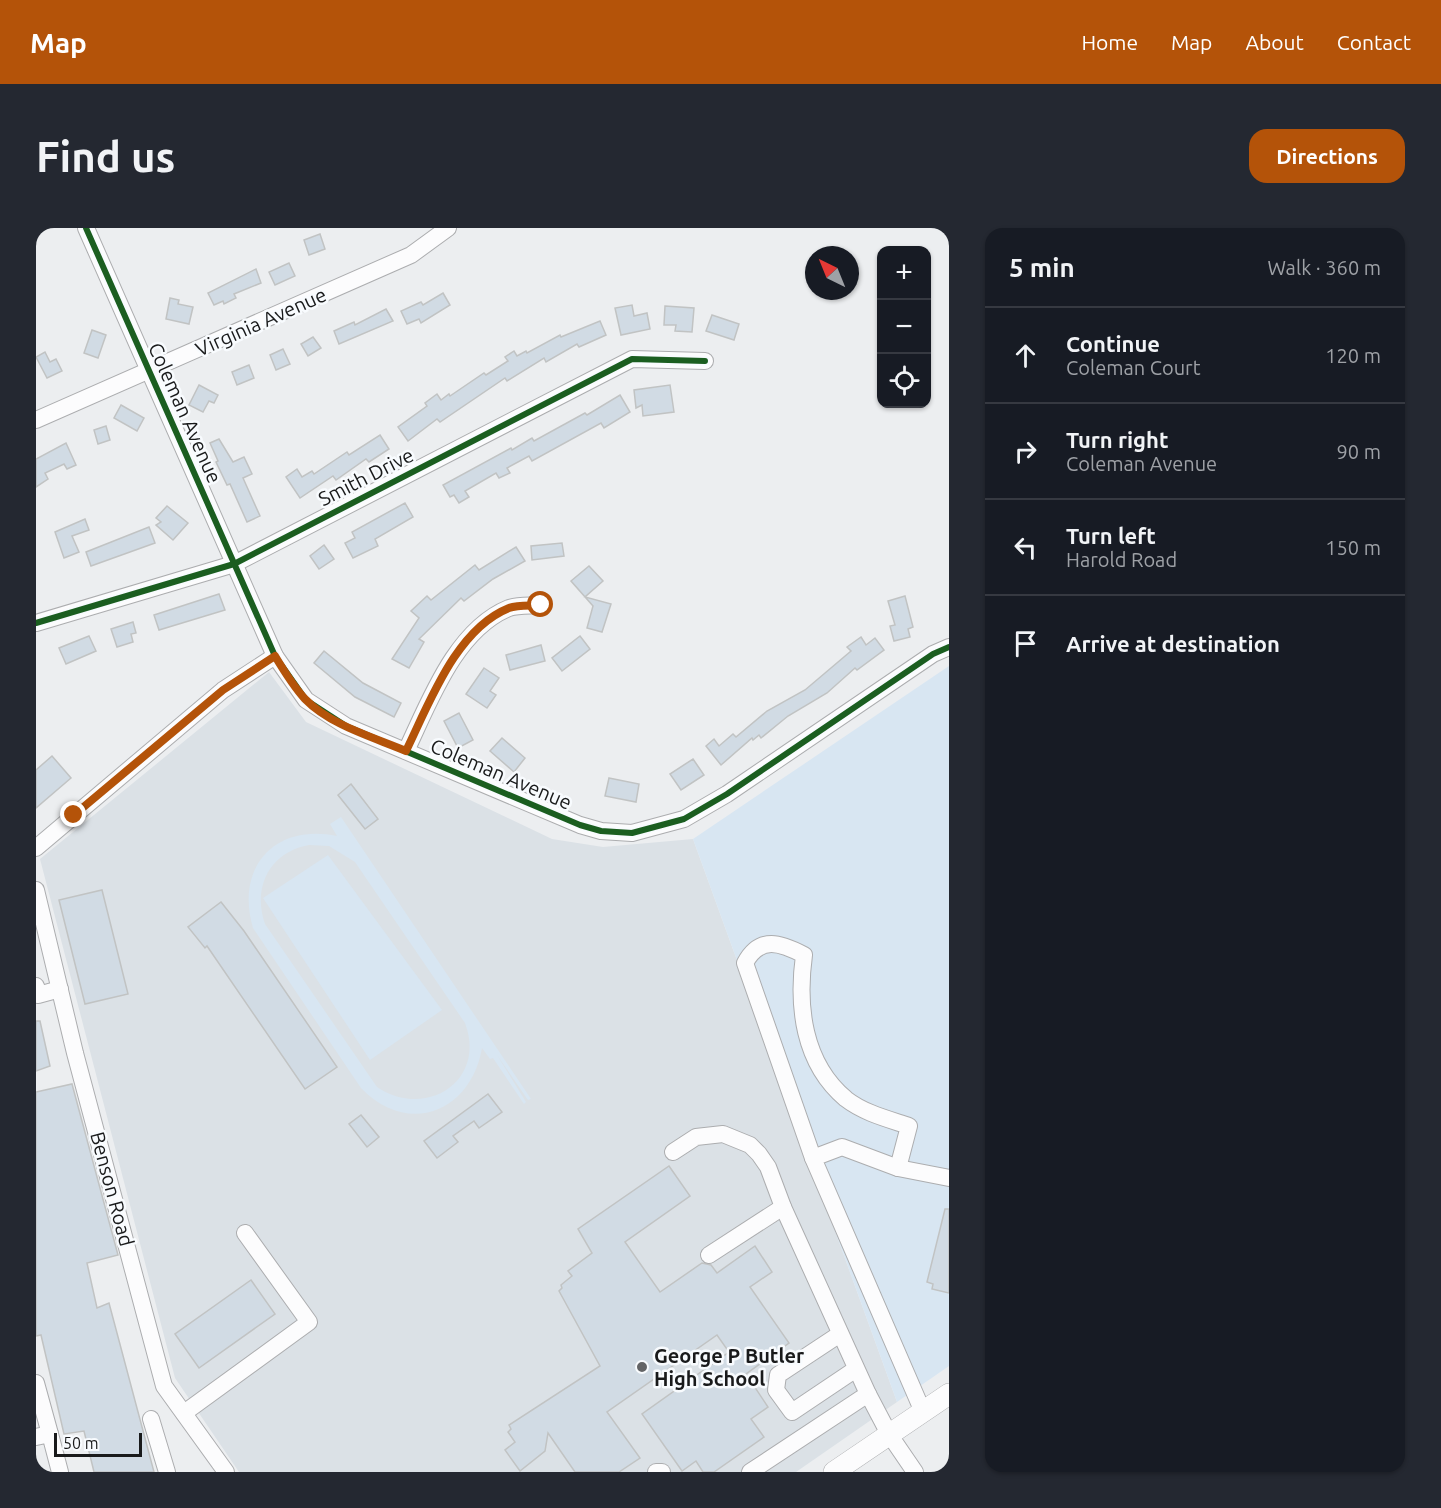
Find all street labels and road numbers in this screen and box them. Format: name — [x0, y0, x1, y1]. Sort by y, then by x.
street label: Virginia Avenue — [192, 282, 330, 361]
street label: Coleman Avenue — [144, 339, 227, 487]
street label: Smith Drive — [314, 443, 417, 510]
street label: Coleman Avenue — [427, 733, 575, 814]
street label: Benson Road — [86, 1129, 139, 1249]

